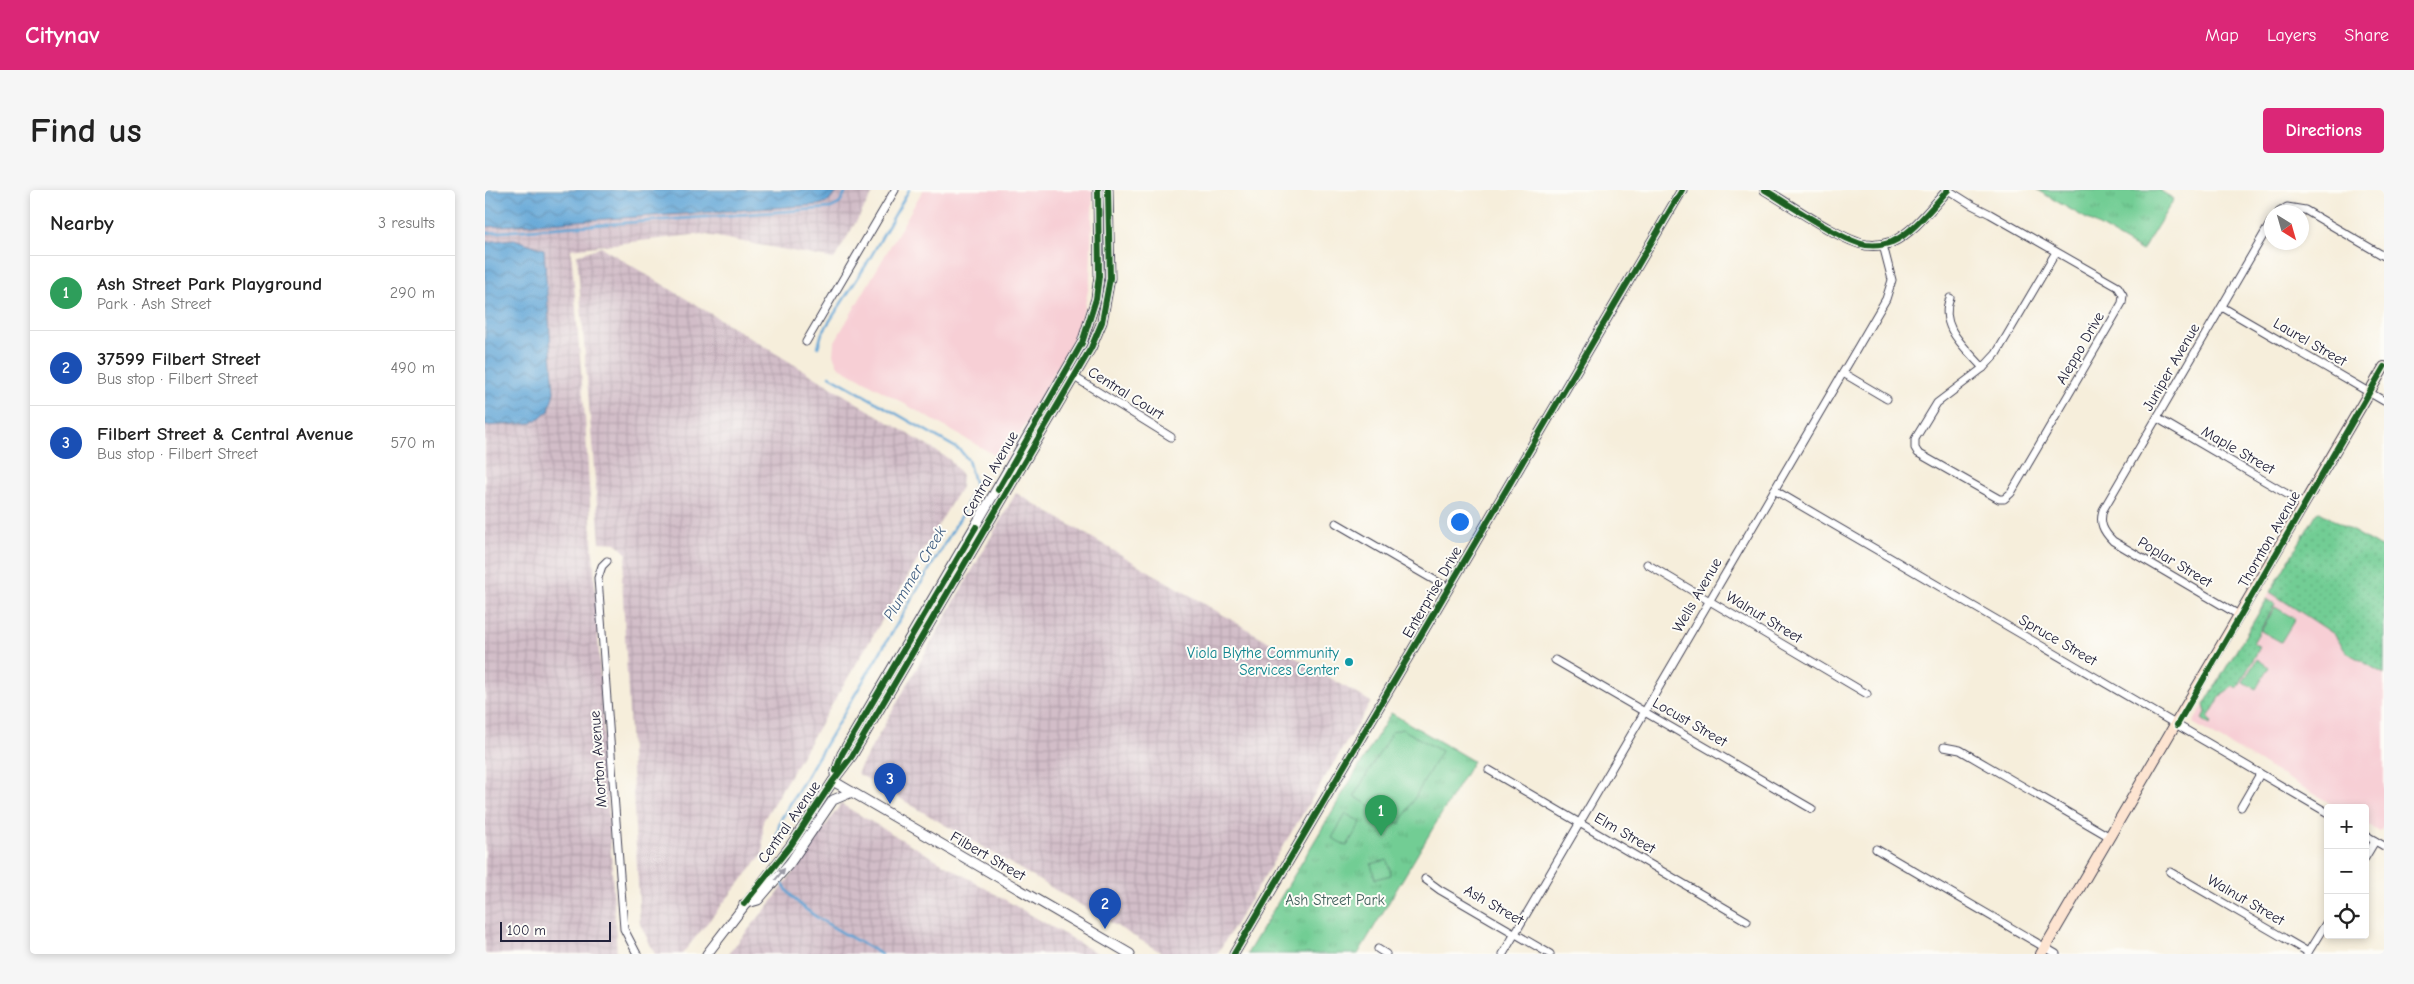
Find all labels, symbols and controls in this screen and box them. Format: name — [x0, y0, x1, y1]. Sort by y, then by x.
text: Citynav — [25, 21, 100, 49]
text: Map — [2205, 25, 2239, 46]
text: Layers — [2267, 25, 2316, 46]
text: Share — [2344, 25, 2389, 46]
button: Directions — [2263, 108, 2384, 153]
text: Find us — [30, 110, 142, 151]
north arrow — [2264, 205, 2309, 250]
text: Nearby — [50, 211, 114, 235]
text: 3 results — [378, 214, 435, 232]
text: Ash Street Park Playground — [97, 273, 322, 295]
text: 1 — [63, 284, 69, 302]
text: 290 m — [390, 284, 435, 302]
text: Park · Ash Street — [97, 295, 211, 313]
street label: Aleppo Drive — [2052, 308, 2108, 387]
street label: Laurel Street — [2270, 314, 2350, 371]
street label: Juniper Avenue — [2139, 319, 2204, 414]
text: 37599 Filbert Street — [97, 348, 260, 370]
text: 2 — [62, 359, 70, 377]
text: 490 m — [390, 359, 435, 377]
street label: Central Court — [1085, 363, 1168, 424]
text: Bus stop · Filbert Street — [97, 370, 258, 388]
street label: Maple Street — [2198, 422, 2278, 479]
text: Filbert Street & Central Avenue — [97, 423, 353, 445]
street label: Central Avenue — [958, 427, 1022, 520]
text: 3 — [62, 434, 70, 452]
text: 570 m — [390, 434, 435, 452]
text: Bus stop · Filbert Street — [97, 445, 258, 463]
street label: Thornton Avenue — [2234, 487, 2304, 591]
your location — [1447, 509, 1473, 535]
water label: Plummer Creek — [880, 523, 950, 624]
street label: Poplar Street — [2135, 533, 2216, 592]
street label: Enterprise Drive — [1398, 542, 1466, 641]
street label: Wells Avenue — [1668, 554, 1726, 635]
street label: Walnut Street — [1723, 587, 1806, 647]
street label: Spruce Street — [2016, 610, 2101, 670]
place label: Viola Blythe Community Services Center — [1187, 644, 1339, 679]
marker: Viola Blythe Community Services Center — [1343, 656, 1355, 668]
street label: Locust Street — [1649, 693, 1731, 751]
street label: Morton Avenue — [586, 709, 610, 808]
pin: 3 — [874, 763, 906, 804]
street label: Central Avenue — [754, 777, 824, 867]
pin: 1 — [1365, 795, 1397, 836]
map controls — [2324, 804, 2369, 939]
button: + — [2324, 804, 2369, 849]
street label: Elm Street — [1591, 808, 1659, 858]
street label: Filbert Street — [947, 827, 1029, 885]
button: − — [2324, 849, 2369, 894]
one-way arrow — [775, 868, 786, 881]
street label: Walnut Street — [2204, 871, 2288, 930]
street label: Ash Street — [1461, 881, 1528, 930]
pin: 2 — [1089, 888, 1121, 929]
park label: Ash Street Park — [1285, 891, 1385, 909]
button: locate — [2324, 894, 2369, 939]
scale bar — [500, 919, 611, 942]
text: 100 m — [507, 922, 546, 939]

